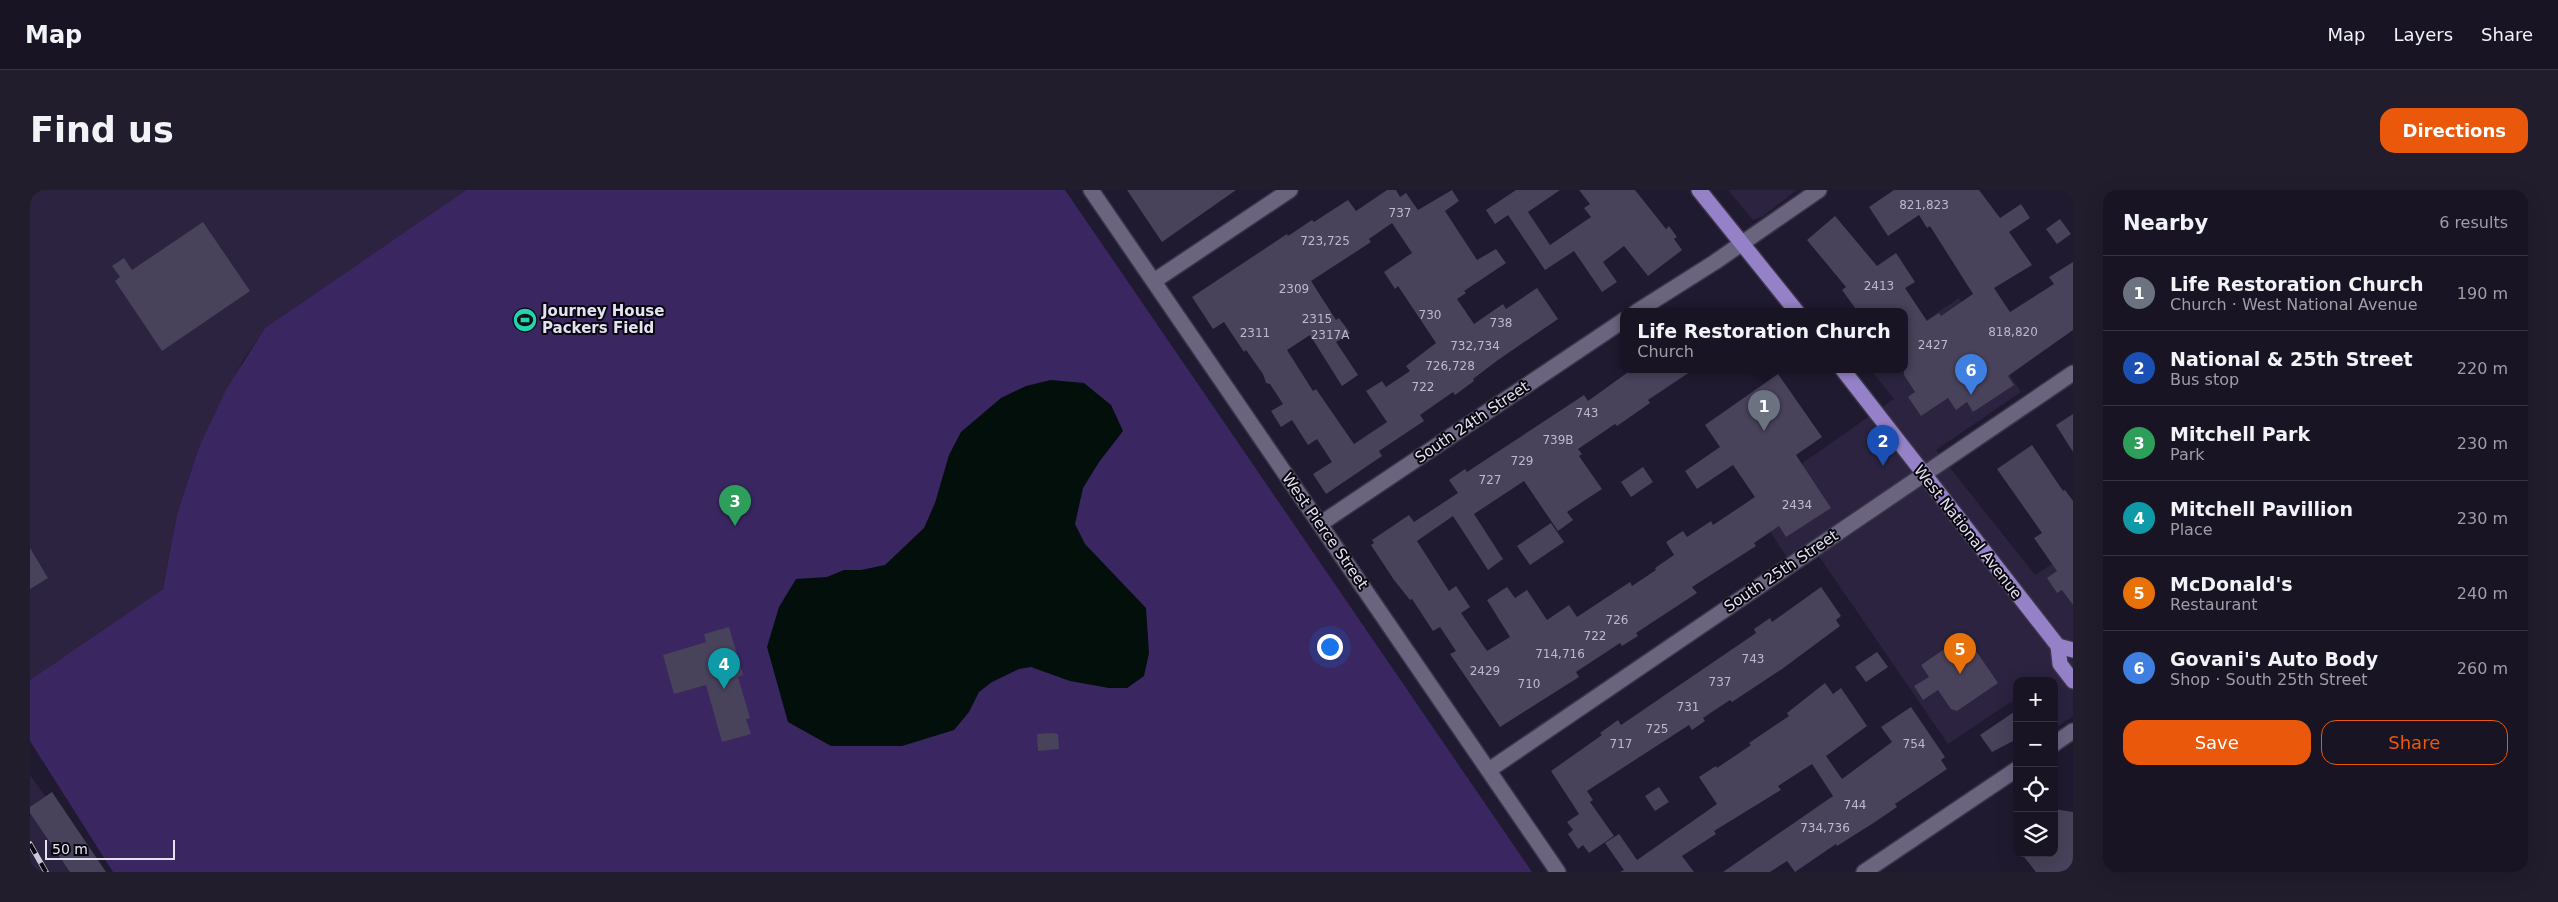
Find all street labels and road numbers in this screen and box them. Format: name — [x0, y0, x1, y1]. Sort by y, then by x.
street label: South 24th Street — [1412, 377, 1532, 467]
street label: West National Avenue — [1910, 462, 2026, 602]
street label: West Pierce Street — [1278, 470, 1372, 593]
street label: South 25th Street — [1721, 526, 1841, 616]

